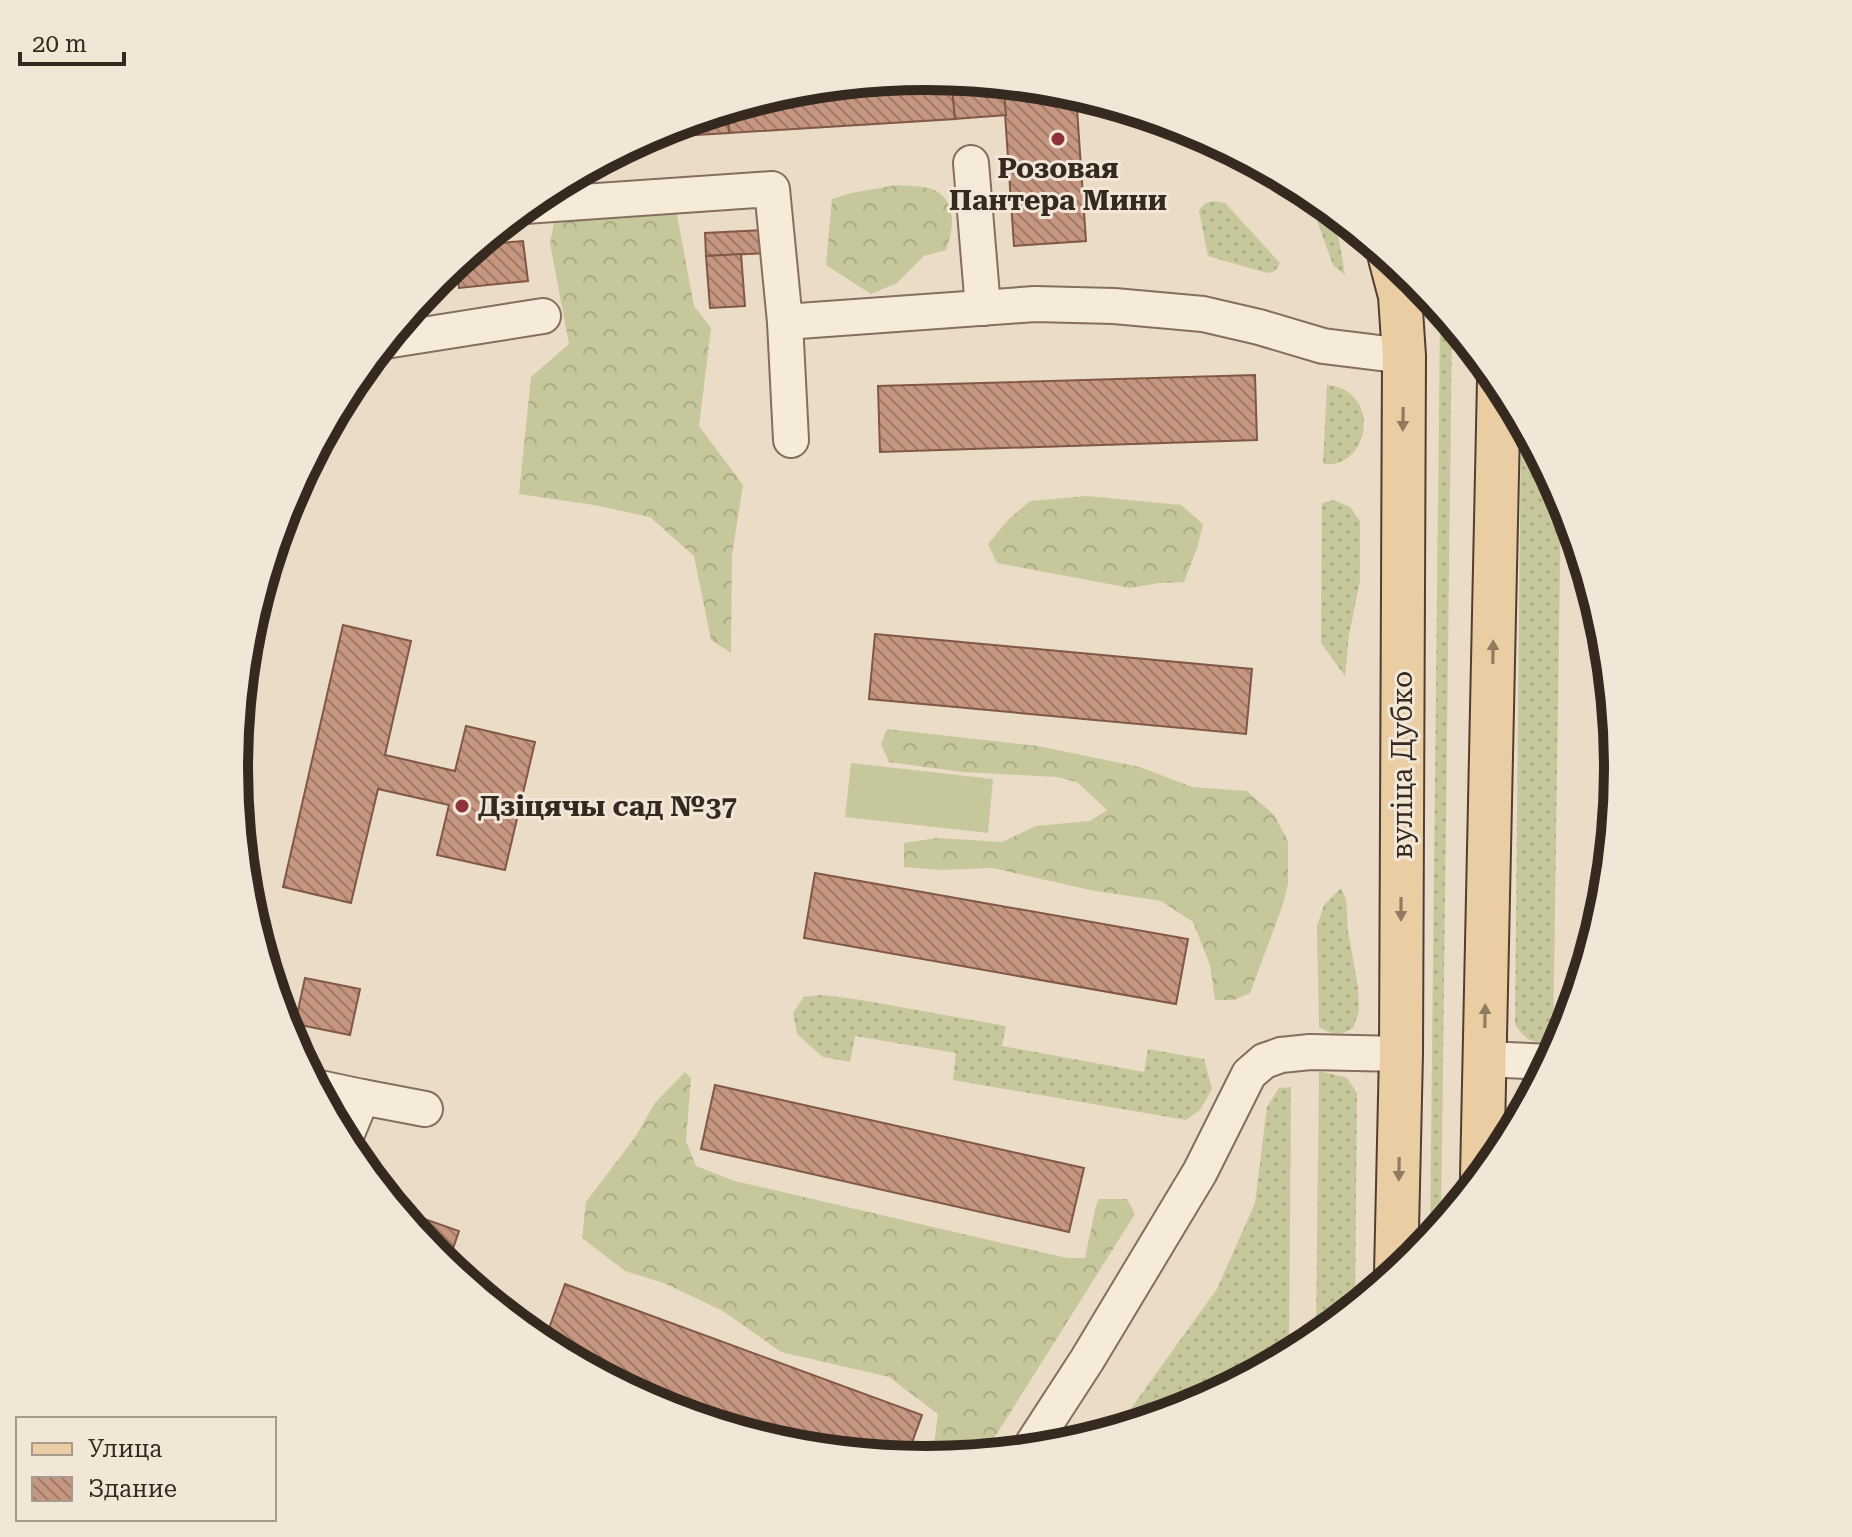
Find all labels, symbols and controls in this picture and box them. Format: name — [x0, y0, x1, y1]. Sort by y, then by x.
scale bar — [20, 16, 124, 66]
text: 20 m — [32, 30, 87, 58]
marker: Розовая Пантера Мини — [1049, 130, 1067, 148]
place label: Розовая Пантера Мини — [949, 152, 1167, 217]
one-way arrow — [1397, 407, 1409, 432]
one-way arrow — [1486, 639, 1499, 664]
street label: вуліца Дубко — [1386, 671, 1419, 859]
place label: Дзіцячы сад №37 — [478, 790, 737, 823]
marker: Дзіцячы сад №37 — [453, 797, 471, 815]
one-way arrow — [1395, 897, 1407, 922]
one-way arrow — [1478, 1003, 1491, 1028]
one-way arrow — [1392, 1157, 1405, 1182]
legend — [16, 1417, 276, 1521]
text: Улица — [88, 1435, 162, 1463]
text: Здание — [88, 1475, 177, 1503]

